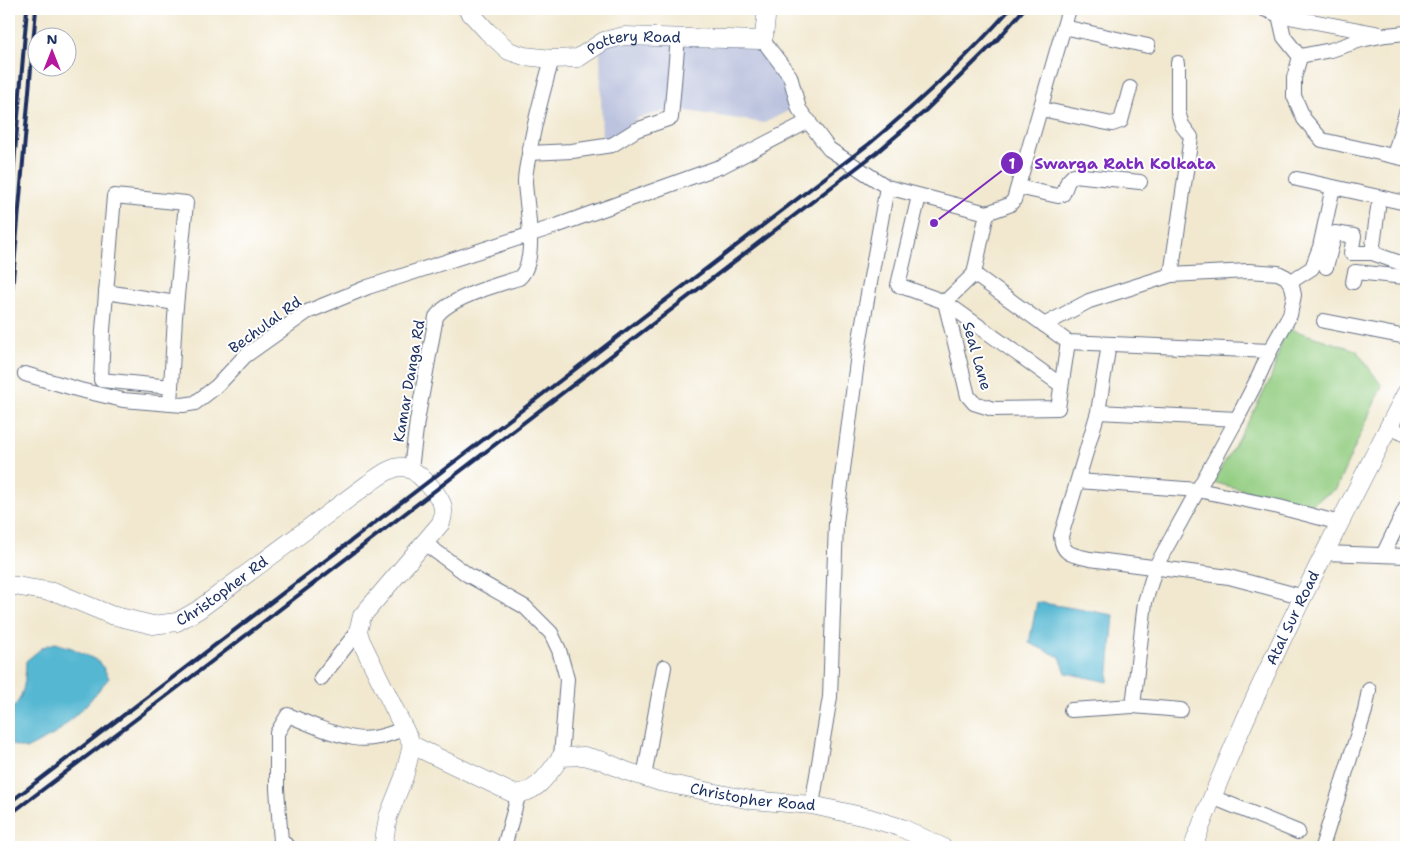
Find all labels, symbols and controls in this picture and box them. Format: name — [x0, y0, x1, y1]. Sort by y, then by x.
street label: Pottery Road — [583, 26, 682, 59]
north arrow — [28, 28, 78, 78]
text: N — [46, 30, 58, 48]
callout: Swarga Rath Kolkata — [1000, 148, 1226, 179]
text: Swarga Rath Kolkata — [1034, 153, 1216, 174]
text: 1 — [1009, 154, 1016, 174]
street label: Bechulal Rd — [225, 292, 306, 358]
street label: Kamar Danga Rd — [388, 318, 430, 444]
street label: Seal Lane — [958, 319, 996, 393]
street label: Christopher Rd — [172, 551, 272, 630]
street label: Atal Sur Road — [1261, 567, 1324, 668]
street label: Christopher Road — [688, 778, 817, 815]

